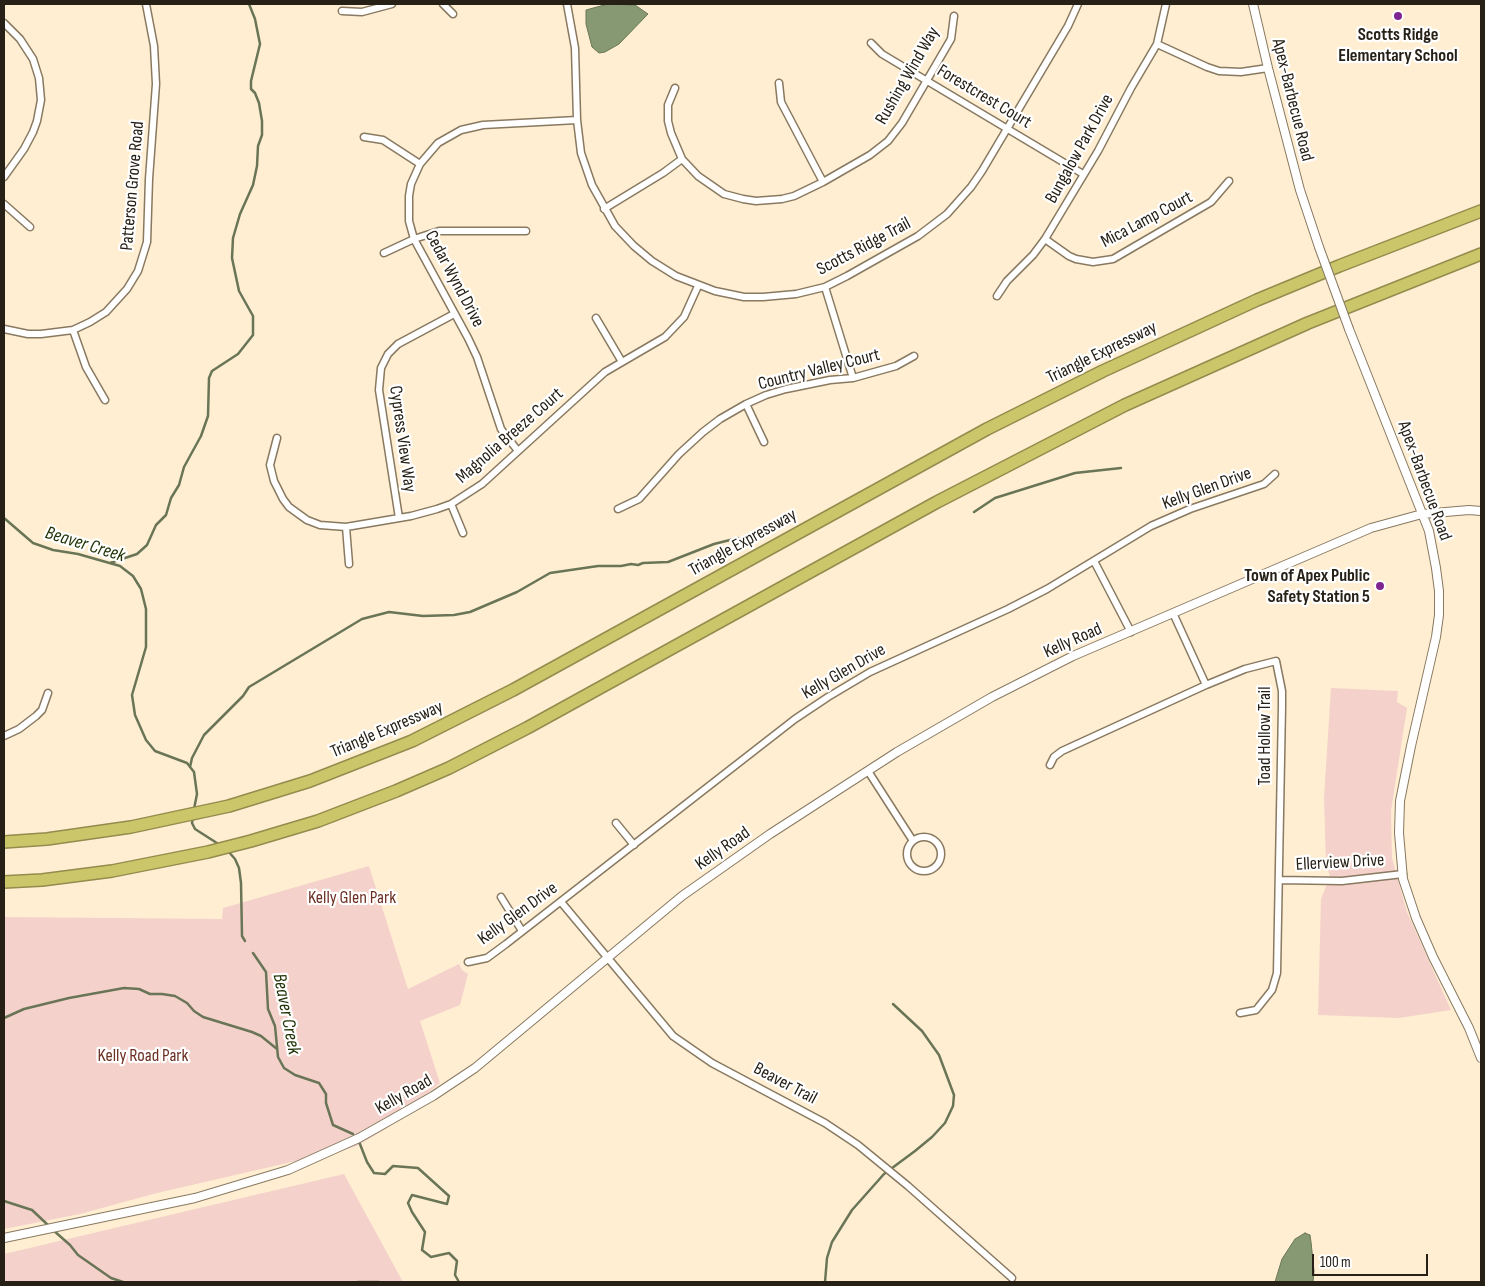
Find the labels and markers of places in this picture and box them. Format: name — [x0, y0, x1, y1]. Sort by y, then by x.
marker: Scotts Ridge Elementary School — [1392, 10, 1404, 22]
place label: Scotts Ridge Elementary School — [1338, 24, 1458, 66]
place label: Town of Apex Public Safety Station 5 — [1244, 565, 1370, 608]
marker: Town of Apex Public Safety Station 5 — [1374, 580, 1386, 592]

